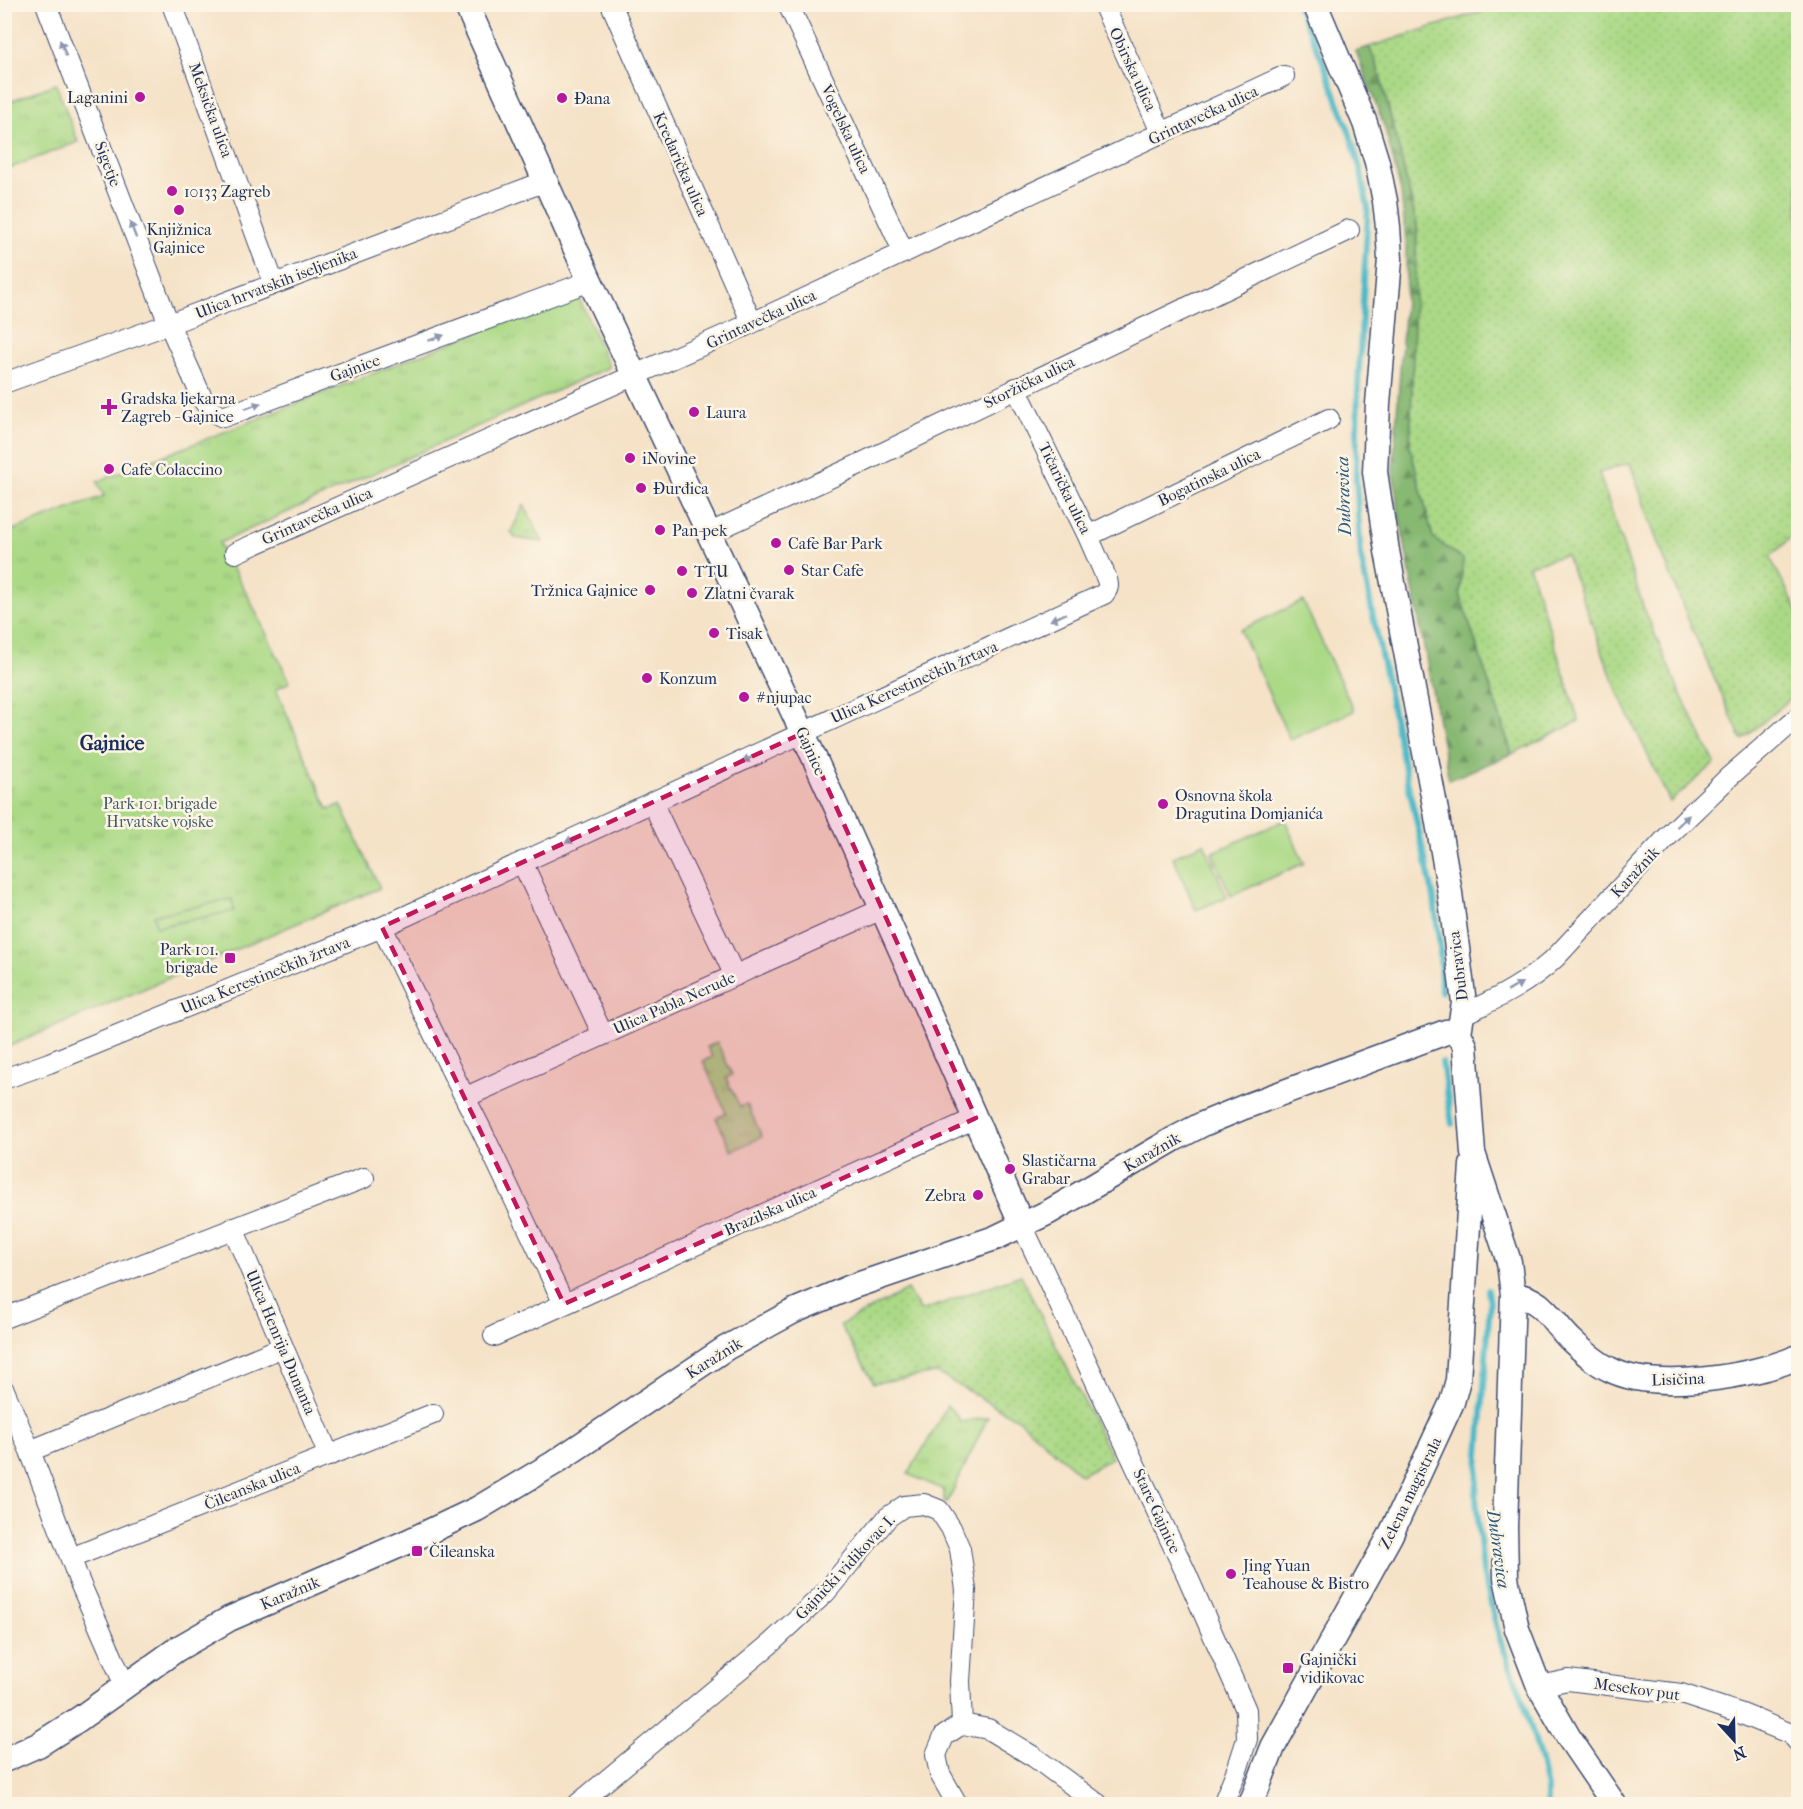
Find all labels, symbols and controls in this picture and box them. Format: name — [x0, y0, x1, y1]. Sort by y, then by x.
street label: Obirska ulica — [1105, 24, 1161, 114]
one-way arrow — [58, 39, 67, 57]
street label: Meksička ulica — [185, 60, 237, 161]
street label: Vogelska ulica — [817, 81, 875, 177]
street label: Grintavečka ulica — [1145, 81, 1262, 149]
place label: Laganini — [67, 88, 128, 107]
place label: Đana — [574, 89, 611, 108]
marker: Laganini — [133, 90, 147, 104]
marker: Đana — [555, 91, 569, 105]
street label: Kredarička ulica — [649, 109, 713, 220]
street label: Sigetje — [91, 139, 125, 189]
place label: 10133 Zagreb — [184, 182, 271, 201]
marker: 10133 Zagreb — [165, 184, 179, 198]
marker: Knjižnica Gajnice — [172, 203, 186, 217]
place label: Knjižnica Gajnice — [146, 220, 212, 257]
one-way arrow — [128, 221, 137, 239]
street label: Ulica hrvatskih iseljenika — [192, 243, 360, 323]
street label: Grintavečka ulica — [703, 285, 820, 353]
one-way arrow — [427, 333, 445, 342]
street label: Gajnice — [327, 350, 383, 386]
street label: Storžička ulica — [980, 351, 1078, 412]
place label: Gradska ljekarna Zagreb - Gajnice — [121, 389, 236, 426]
marker: Gradska ljekarna Zagreb - Gajnice — [102, 400, 116, 414]
one-way arrow — [244, 400, 262, 410]
place label: Laura — [706, 403, 747, 422]
marker: Laura — [687, 405, 701, 419]
street label: Tičarička ulica — [1035, 439, 1096, 537]
street label: Bogatinska ulica — [1155, 444, 1264, 510]
place label: iNovine — [642, 449, 696, 468]
marker: iNovine — [623, 451, 637, 465]
water label: Dubravica — [1332, 456, 1356, 537]
place label: Cafe Colaccino — [121, 460, 222, 479]
marker: Cafe Colaccino — [102, 462, 116, 476]
place label: Đurđica — [653, 479, 709, 498]
marker: Đurđica — [634, 481, 648, 495]
street label: Grintavečka ulica — [259, 483, 376, 549]
place label: Pan-pek — [672, 521, 728, 540]
marker: Pan-pek — [653, 523, 667, 537]
place label: Cafe Bar Park — [788, 534, 883, 553]
marker: Cafe Bar Park — [769, 536, 783, 550]
place label: Star Cafe — [801, 561, 864, 580]
place label: TTU — [694, 562, 729, 581]
marker: Star Cafe — [782, 563, 796, 577]
marker: TTU — [675, 564, 689, 578]
place label: Tržnica Gajnice — [531, 581, 638, 600]
marker: Tržnica Gajnice — [643, 583, 657, 597]
place label: Zlatni čvarak — [704, 584, 795, 603]
marker: Zlatni čvarak — [685, 586, 699, 600]
one-way arrow — [1048, 612, 1066, 622]
place label: Tisak — [726, 624, 764, 643]
marker: Tisak — [707, 626, 721, 640]
street label: Ulica Kerestinečkih žrtava — [827, 636, 1001, 728]
place label: Konzum — [659, 669, 718, 688]
marker: Konzum — [640, 671, 654, 685]
place label: #njupac — [756, 688, 812, 707]
marker: #njupac — [737, 690, 751, 704]
street label: Gajnice — [792, 724, 830, 779]
district label: Gajnice — [80, 732, 144, 755]
one-way arrow — [741, 753, 758, 762]
place label: Osnovna škola Dragutina Domjanića — [1175, 786, 1324, 823]
park label: Park 101. brigade Hrvatske vojske — [103, 794, 217, 831]
marker: Osnovna škola Dragutina Domjanića — [1156, 797, 1170, 811]
one-way arrow — [1676, 815, 1690, 829]
one-way arrow — [564, 835, 581, 844]
street label: Karažnik — [1607, 842, 1664, 901]
street label: Dubravica — [1444, 929, 1472, 1002]
street label: Ulica Kerestinečkih žrtava — [177, 932, 353, 1018]
place label: Park 101. brigade — [160, 940, 218, 977]
marker: Park 101. brigade — [223, 951, 237, 965]
street label: Ulica Pabla Nerude — [610, 967, 738, 1039]
one-way arrow — [1507, 982, 1523, 993]
street label: Karažnik — [1120, 1128, 1185, 1176]
place label: Slastičarna Grabar — [1022, 1151, 1097, 1188]
marker: Slastičarna Grabar — [1003, 1162, 1017, 1176]
street label: Brazilska ulica — [721, 1182, 819, 1240]
place label: Zebra — [925, 1186, 967, 1205]
marker: Zebra — [971, 1188, 985, 1202]
street label: Ulica Henrija Dunanta — [242, 1267, 320, 1418]
street label: Karažnik — [682, 1333, 746, 1383]
street label: Lisičina — [1651, 1369, 1706, 1389]
street label: Zelena magistrala — [1375, 1433, 1446, 1552]
street label: Čileanska ulica — [201, 1457, 303, 1514]
street label: Stare Gajnice — [1129, 1466, 1185, 1556]
water label: Dubravica — [1482, 1507, 1514, 1590]
street label: Gajnički vidikovac I. — [791, 1510, 899, 1624]
place label: Čileanska — [429, 1541, 495, 1561]
marker: Čileanska — [410, 1544, 424, 1558]
place label: Jing Yuan Teahouse & Bistro — [1241, 1556, 1369, 1593]
marker: Jing Yuan Teahouse & Bistro — [1224, 1567, 1238, 1581]
street label: Karažnik — [257, 1572, 323, 1614]
place label: Gajnički vidikovac — [1300, 1650, 1364, 1687]
marker: Gajnički vidikovac — [1281, 1661, 1295, 1675]
street label: Mesekov put — [1593, 1674, 1682, 1704]
north arrow — [1704, 1710, 1764, 1770]
text: N — [1729, 1742, 1749, 1765]

